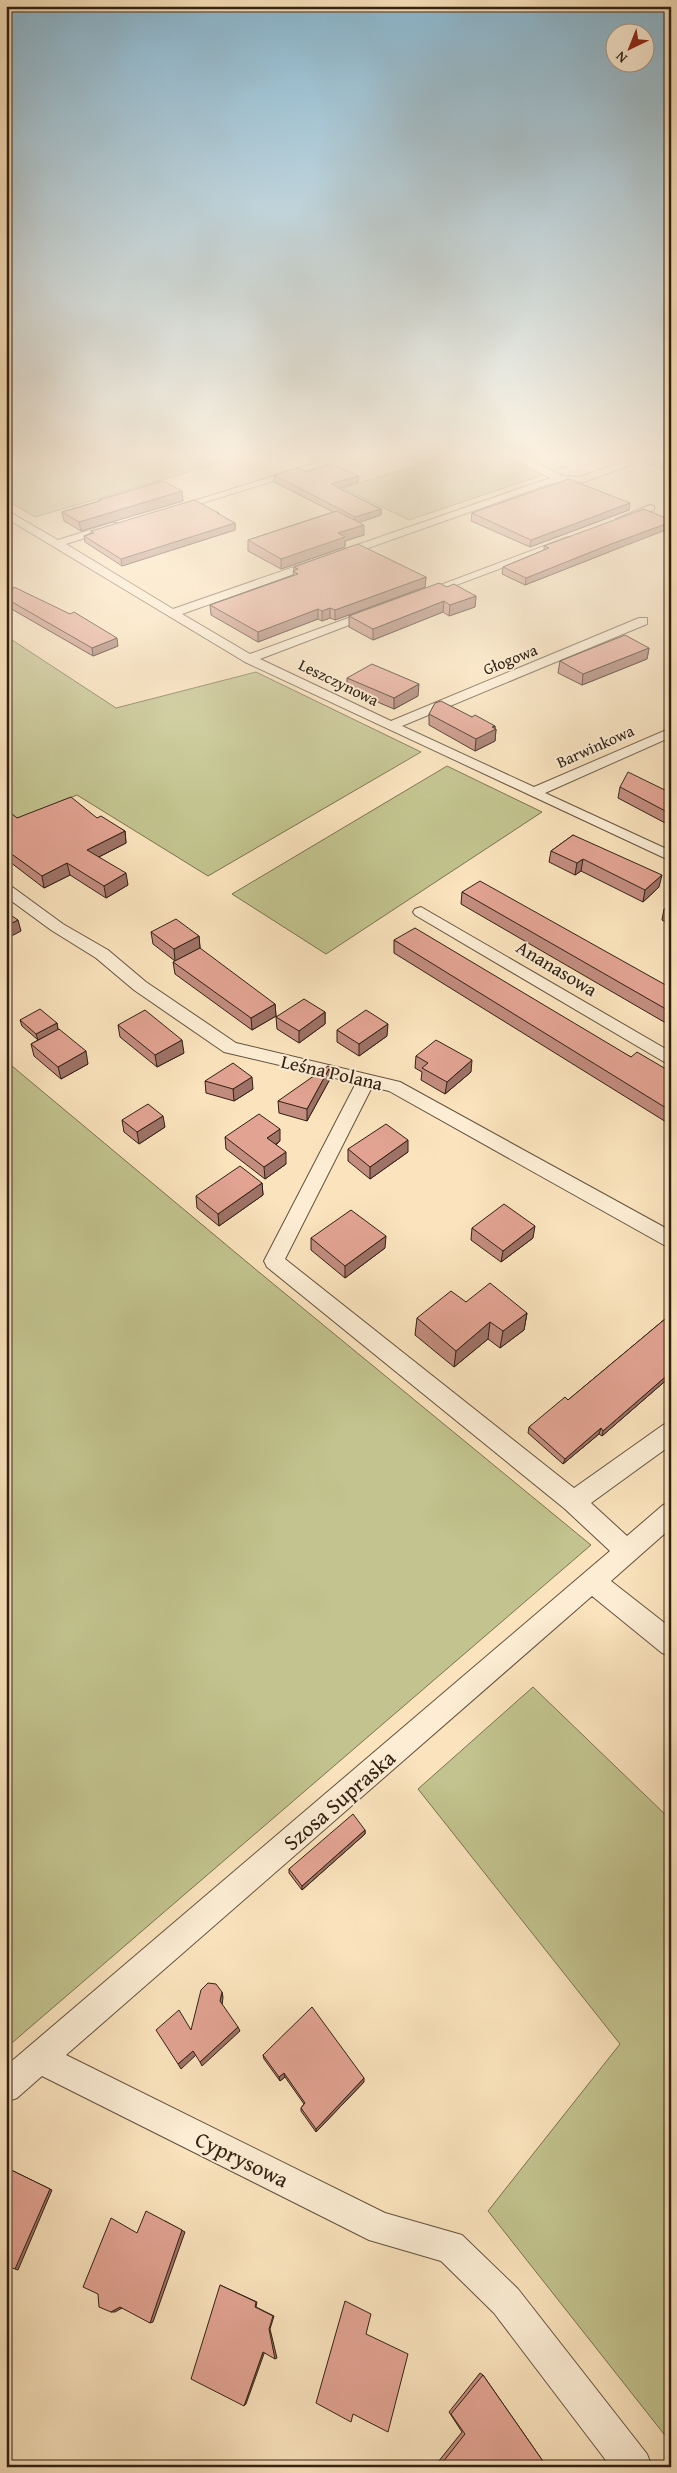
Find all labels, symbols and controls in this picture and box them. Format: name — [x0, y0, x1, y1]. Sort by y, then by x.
north arrow — [604, 22, 654, 72]
text: N — [610, 47, 631, 68]
street label: Głogowa — [479, 637, 541, 681]
street label: Leszczynowa — [295, 652, 383, 712]
street label: Barwinkowa — [552, 718, 638, 774]
street label: Ananasowa — [511, 933, 603, 1003]
street label: Leśna Polana — [278, 1047, 386, 1097]
street label: Szosa Supraska — [276, 1742, 403, 1858]
street label: Cyprysowa — [190, 2123, 295, 2196]

